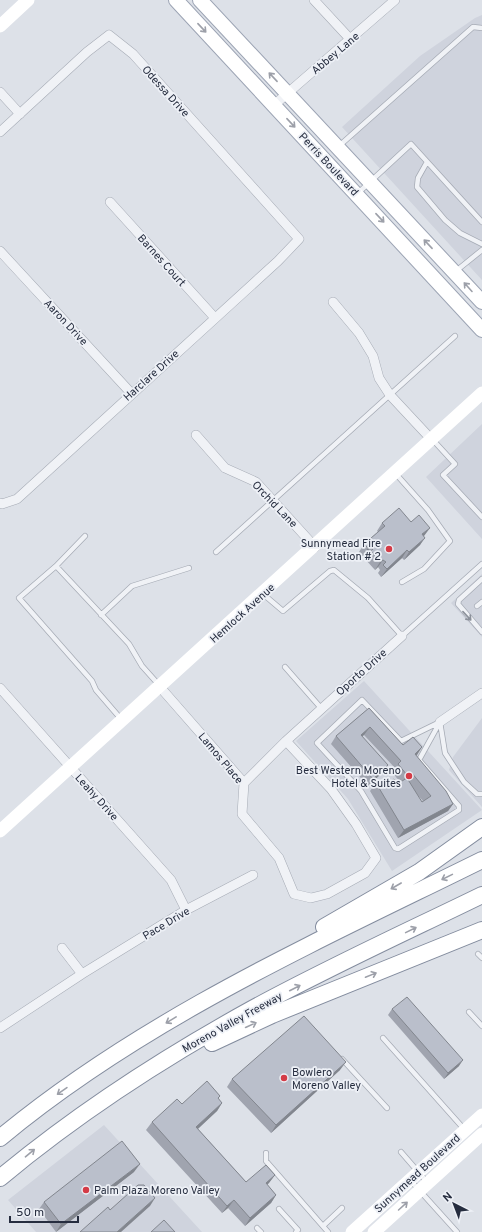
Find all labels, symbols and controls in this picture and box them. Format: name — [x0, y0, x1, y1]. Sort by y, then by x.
one-way arrow — [197, 23, 206, 33]
street label: Abbey Lane — [309, 30, 363, 78]
street label: Odessa Drive — [138, 63, 192, 120]
one-way arrow — [268, 72, 277, 82]
one-way arrow — [286, 118, 295, 128]
street label: Perris Boulevard — [295, 130, 361, 199]
one-way arrow — [375, 213, 384, 224]
street label: Barnes Court — [134, 232, 188, 290]
one-way arrow — [423, 239, 433, 249]
one-way arrow — [464, 282, 473, 292]
street label: Aaron Drive — [40, 297, 90, 349]
street label: Harclare Drive — [121, 347, 182, 404]
street label: Orchid Lane — [249, 478, 300, 531]
place label: Sunnymead Fire Station # 2 — [301, 537, 381, 564]
marker: Sunnymead Fire Station # 2 — [384, 544, 394, 554]
street label: Hemlock Avenue — [207, 581, 278, 647]
one-way arrow — [462, 610, 471, 621]
street label: Oporto Drive — [333, 646, 390, 699]
street label: Lamos Place — [195, 730, 246, 787]
place label: Best Western Moreno Hotel & Suites — [296, 764, 401, 791]
street label: Leahy Drive — [72, 771, 121, 824]
marker: Best Western Moreno Hotel & Suites — [404, 771, 414, 781]
one-way arrow — [441, 874, 453, 881]
one-way arrow — [390, 882, 402, 890]
street label: Pace Drive — [140, 904, 193, 943]
one-way arrow — [405, 926, 417, 933]
one-way arrow — [365, 970, 377, 978]
one-way arrow — [288, 983, 300, 991]
street label: Moreno Valley Freeway — [180, 989, 285, 1056]
one-way arrow — [165, 1016, 177, 1024]
one-way arrow — [245, 1021, 257, 1028]
place label: Bowlero Moreno Valley — [292, 1066, 361, 1093]
marker: Bowlero Moreno Valley — [279, 1073, 289, 1083]
one-way arrow — [57, 1087, 68, 1095]
street label: Sunnymead Boulevard — [372, 1131, 464, 1216]
one-way arrow — [25, 1149, 35, 1158]
place label: Palm Plaza Moreno Valley — [94, 1184, 220, 1198]
north arrow — [434, 1184, 474, 1224]
marker: Palm Plaza Moreno Valley — [81, 1185, 91, 1195]
text: N — [440, 1189, 456, 1205]
scale bar — [10, 1198, 78, 1224]
one-way arrow — [397, 1202, 407, 1211]
text: 50 m — [16, 1205, 44, 1221]

